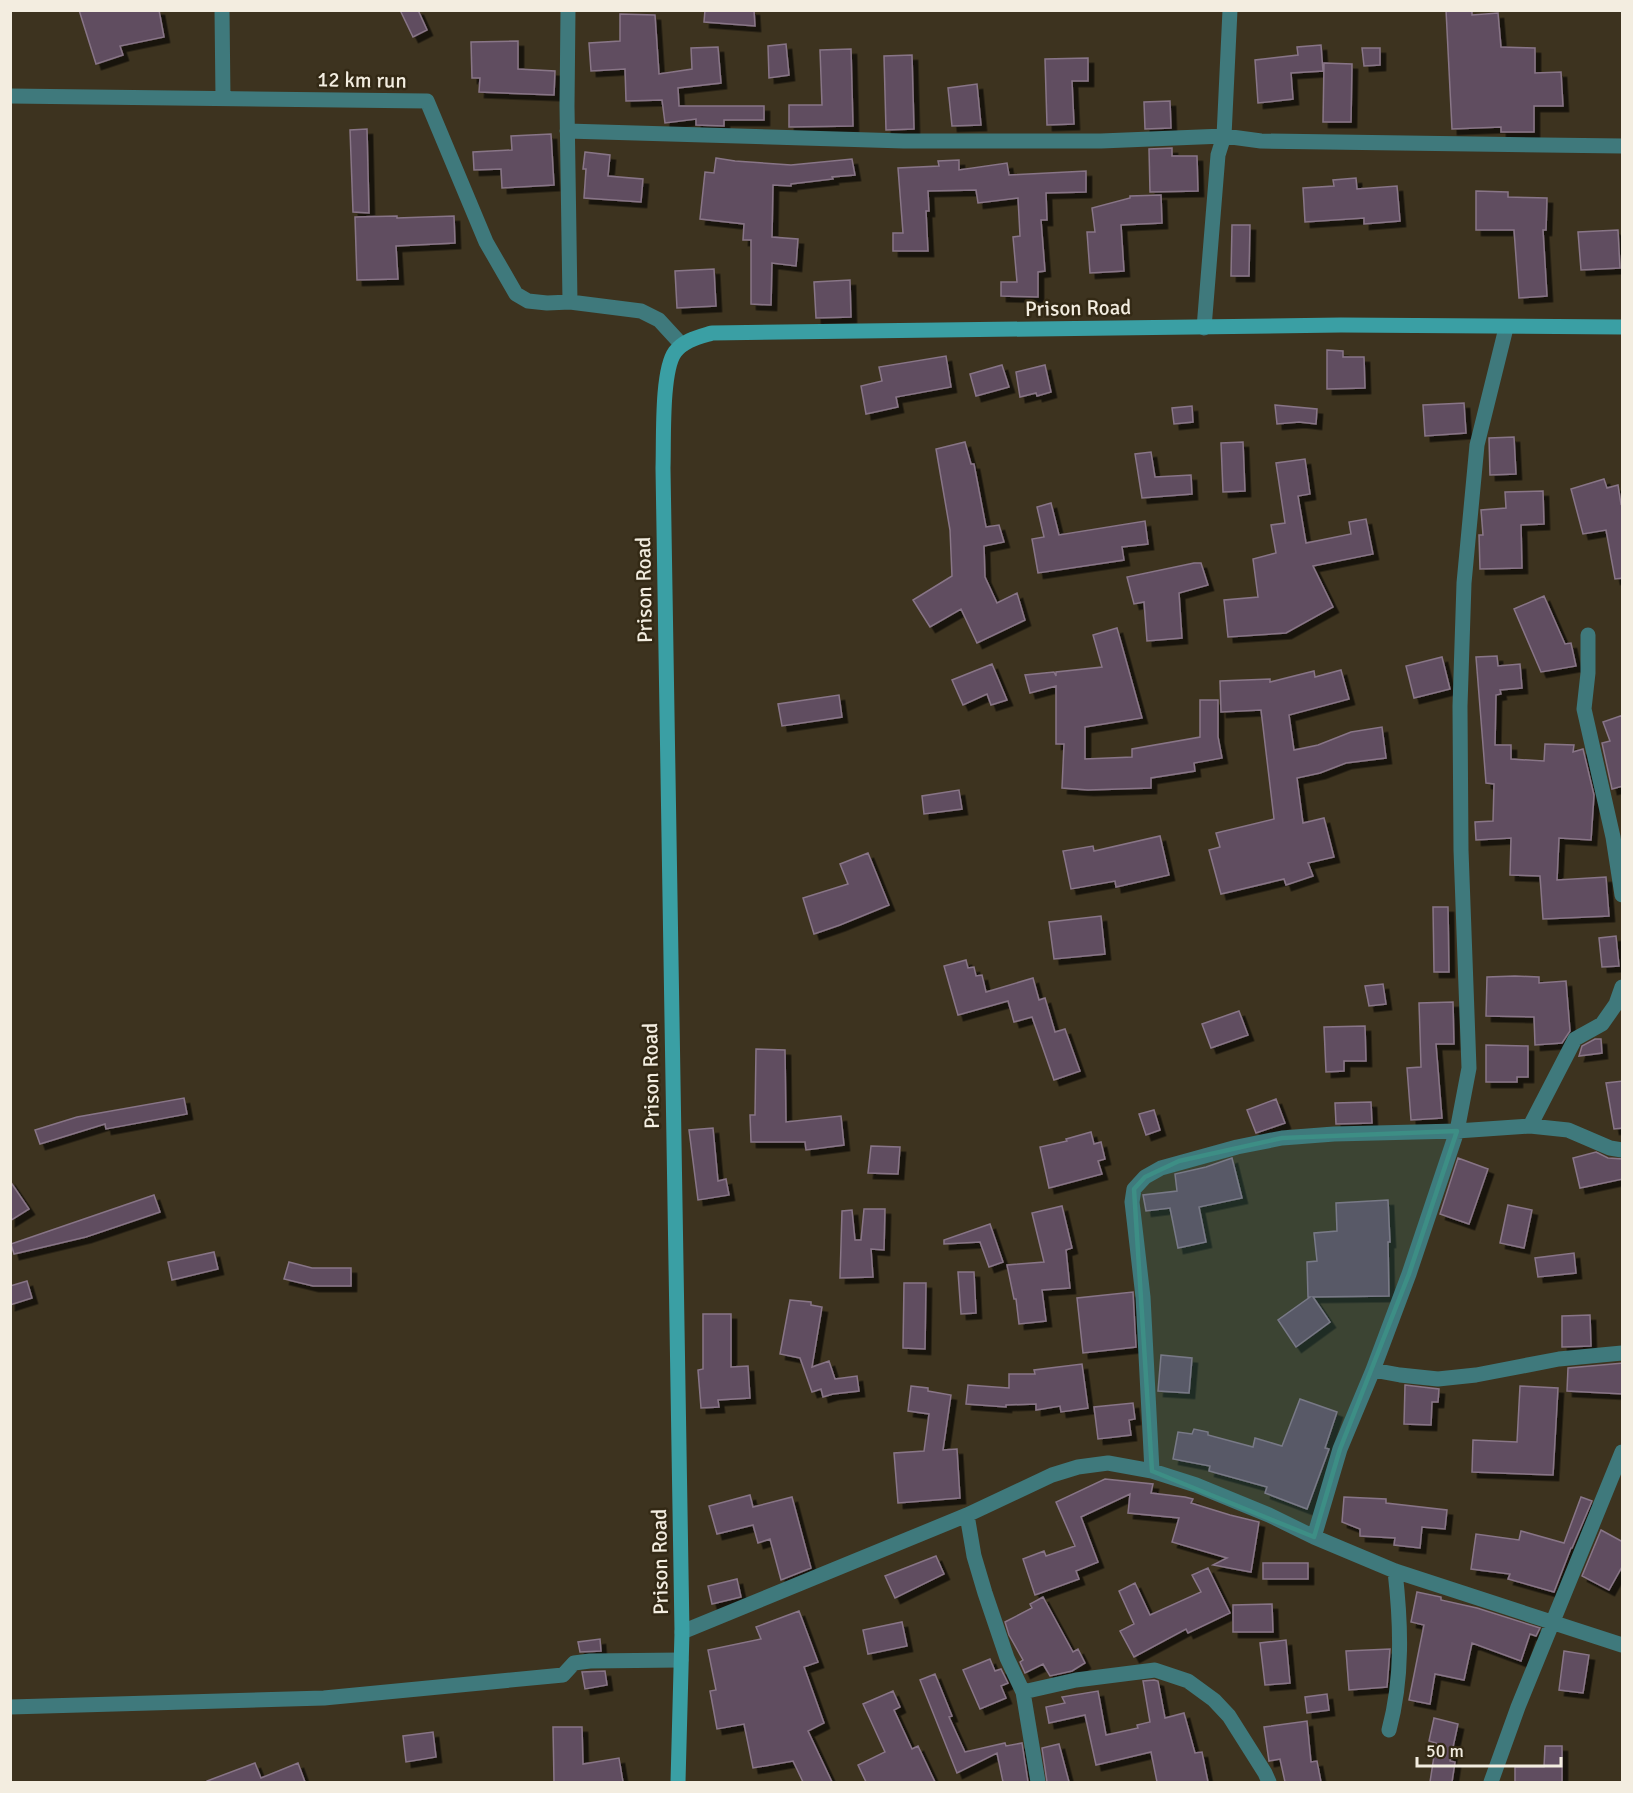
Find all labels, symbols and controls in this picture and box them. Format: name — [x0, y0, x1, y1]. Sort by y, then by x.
street label: 12 km run — [317, 66, 407, 94]
street label: Prison Road — [1025, 294, 1131, 322]
street label: Prison Road — [630, 537, 658, 643]
street label: Prison Road — [637, 1023, 665, 1129]
street label: Prison Road — [646, 1509, 674, 1615]
scale bar — [1417, 1730, 1561, 1768]
text: 50 m — [1426, 1740, 1464, 1762]

